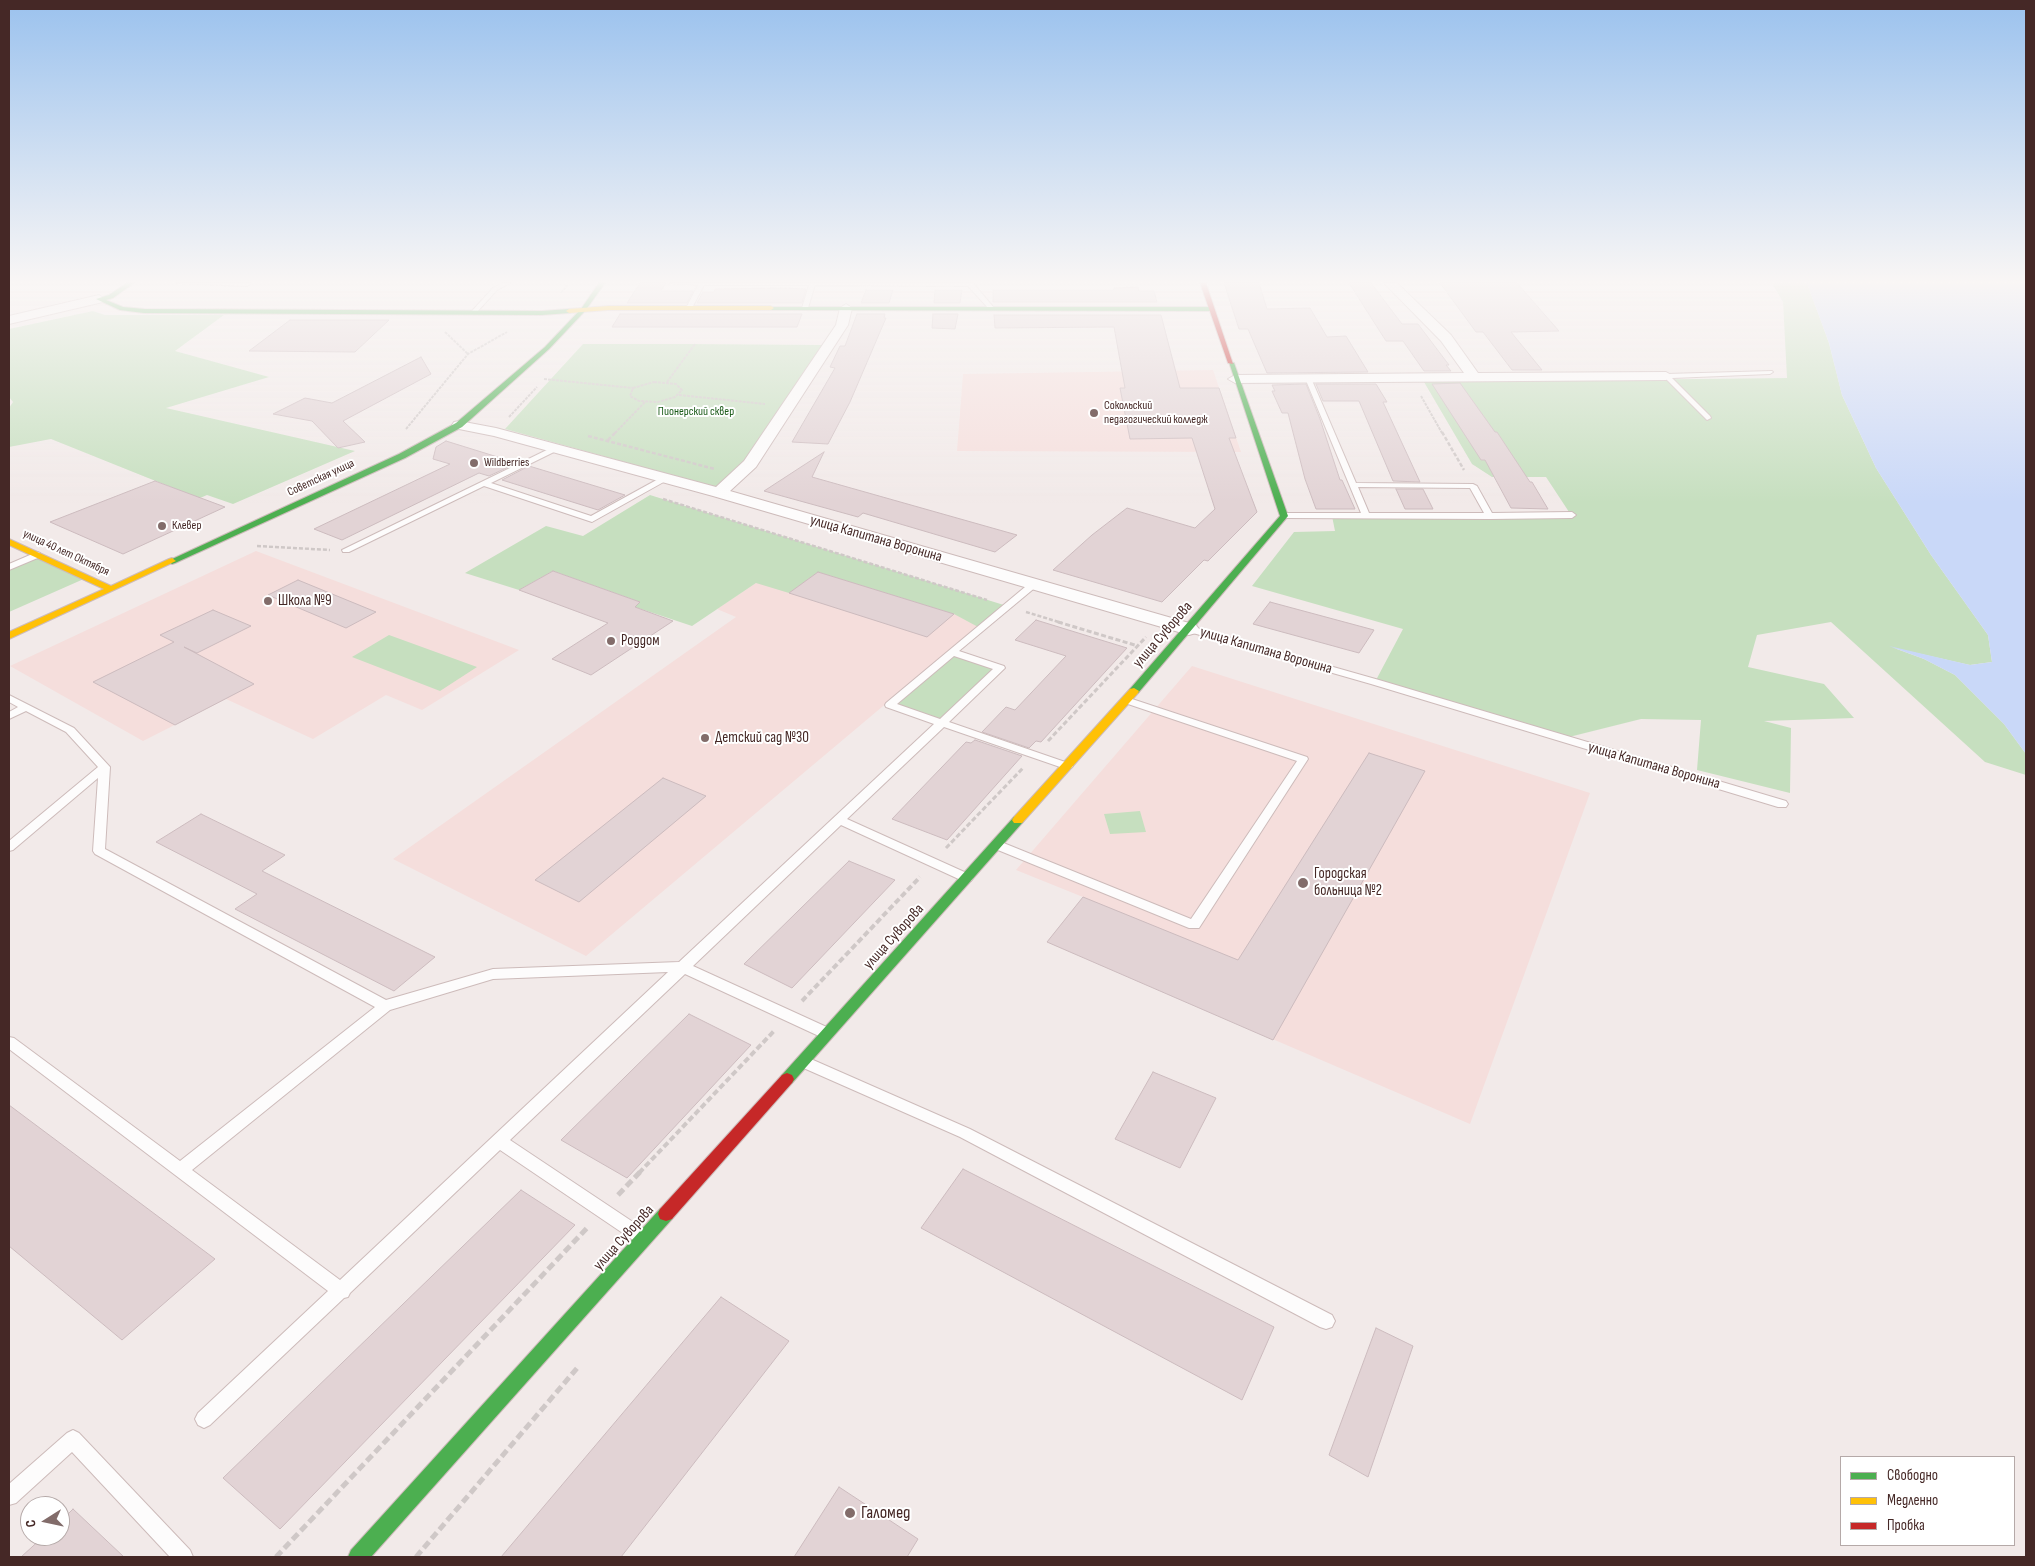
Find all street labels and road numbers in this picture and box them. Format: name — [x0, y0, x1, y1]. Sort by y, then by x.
street label: Советская улица — [285, 456, 357, 500]
street label: улица Капитана Воронина — [808, 512, 944, 566]
street label: улица 40 лет Октября — [20, 527, 112, 579]
street label: улица Суворова — [1129, 598, 1197, 672]
street label: улица Капитана Воронина — [1198, 624, 1334, 678]
street label: улица Капитана Воронина — [1586, 739, 1722, 793]
street label: улица Суворова — [860, 901, 928, 973]
street label: улица Суворова — [590, 1202, 658, 1274]

